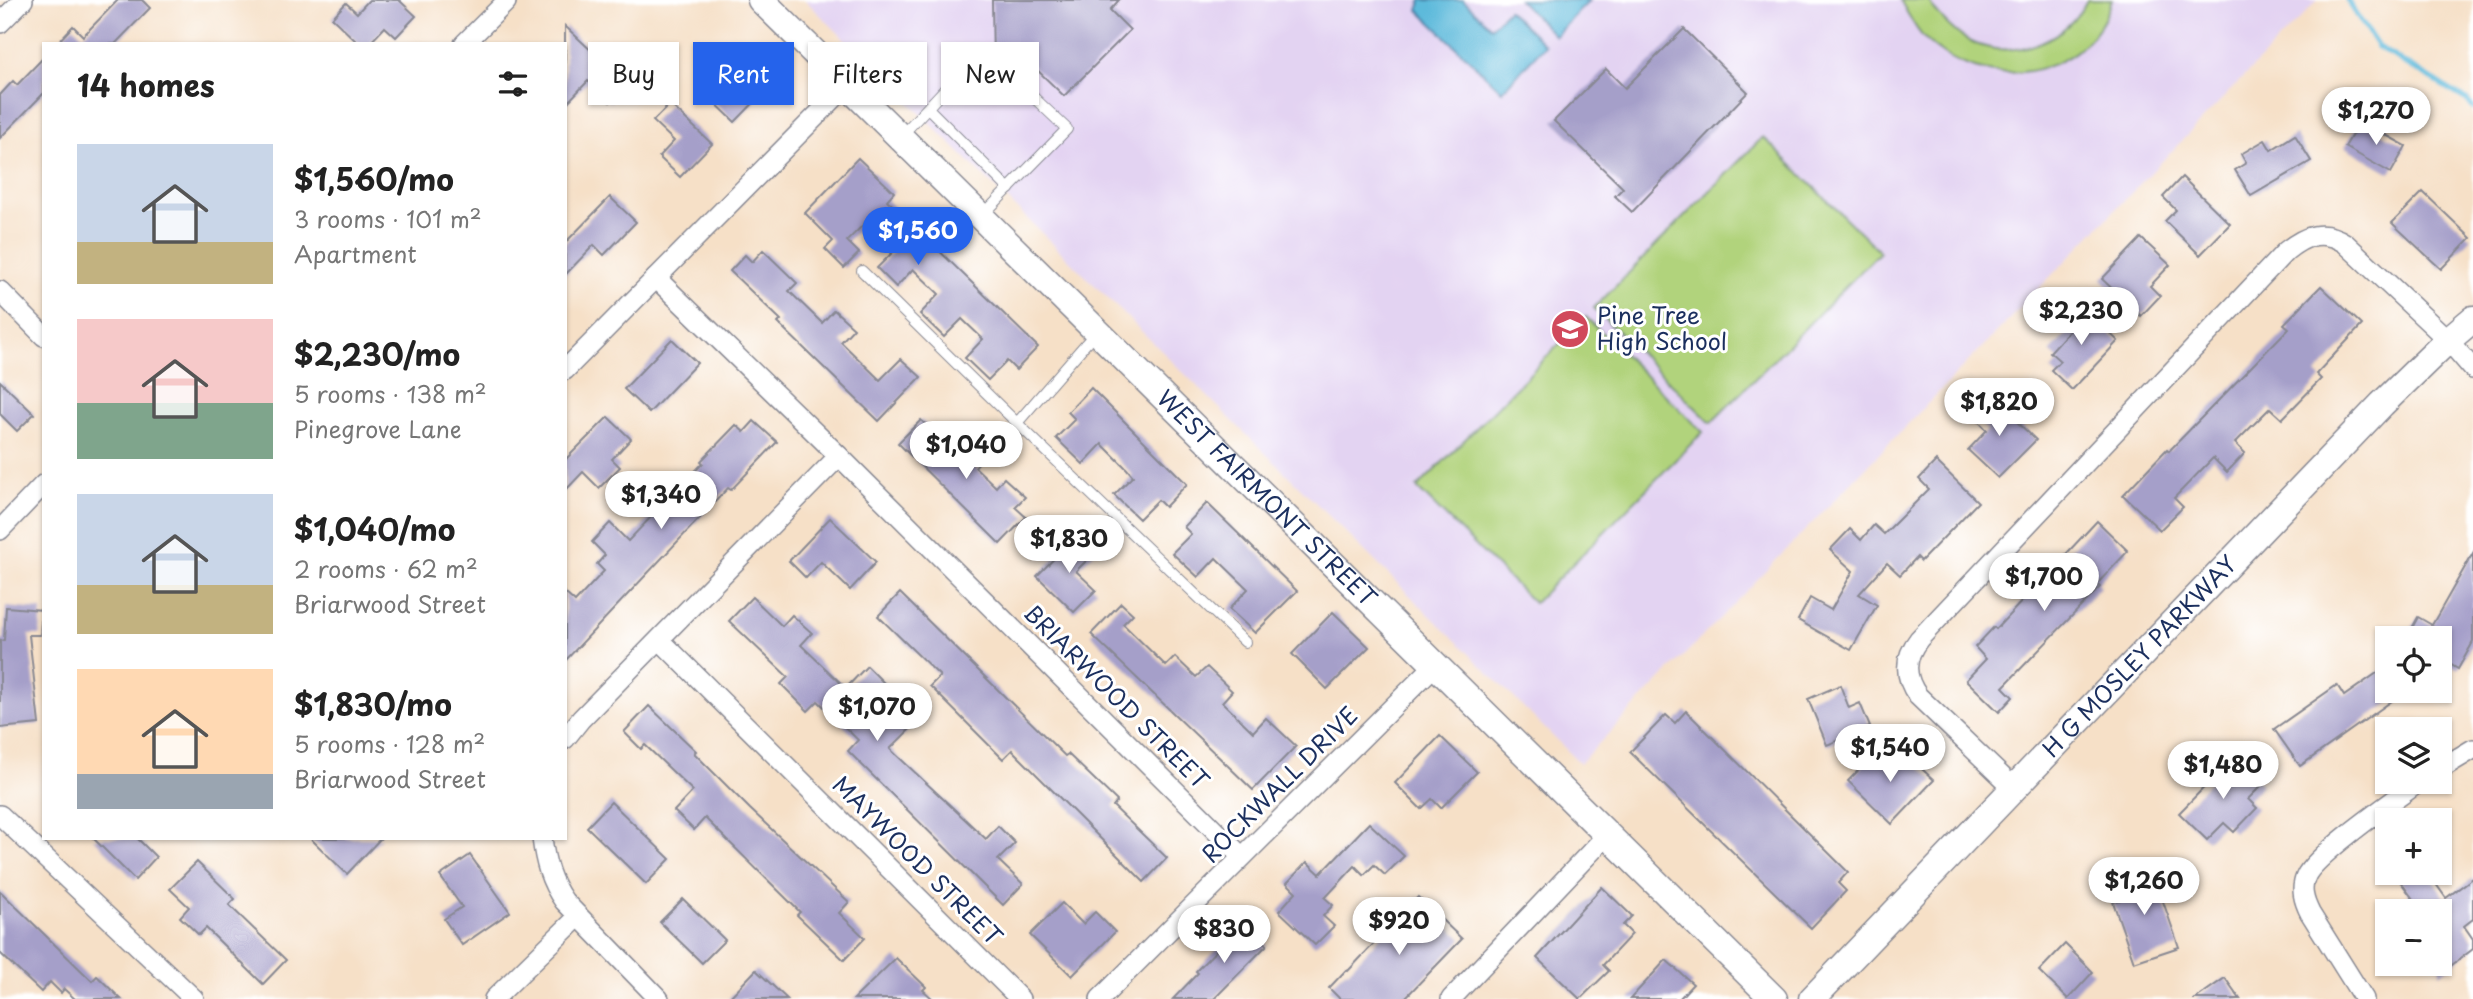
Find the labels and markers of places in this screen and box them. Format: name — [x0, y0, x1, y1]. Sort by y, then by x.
pin: $1,270 — [2319, 88, 2433, 147]
pin: $1,560 — [861, 208, 975, 267]
pin: $2,230 — [2024, 288, 2138, 347]
place label: Pine Tree High School — [1597, 297, 1727, 358]
school or university icon: Pine Tree High School — [1549, 308, 1591, 350]
pin: $1,820 — [1942, 378, 2056, 438]
pin: $1,040 — [909, 421, 1023, 481]
pin: $1,340 — [604, 472, 718, 531]
pin: $1,830 — [1012, 516, 1126, 575]
pin: $1,700 — [1987, 554, 2101, 613]
pin: $1,070 — [820, 684, 934, 743]
pin: $1,540 — [1833, 724, 1947, 784]
pin: $1,480 — [2166, 742, 2280, 801]
pin: $1,260 — [2087, 858, 2201, 917]
pin: $920 — [1358, 898, 1440, 957]
pin: $830 — [1183, 906, 1265, 965]

